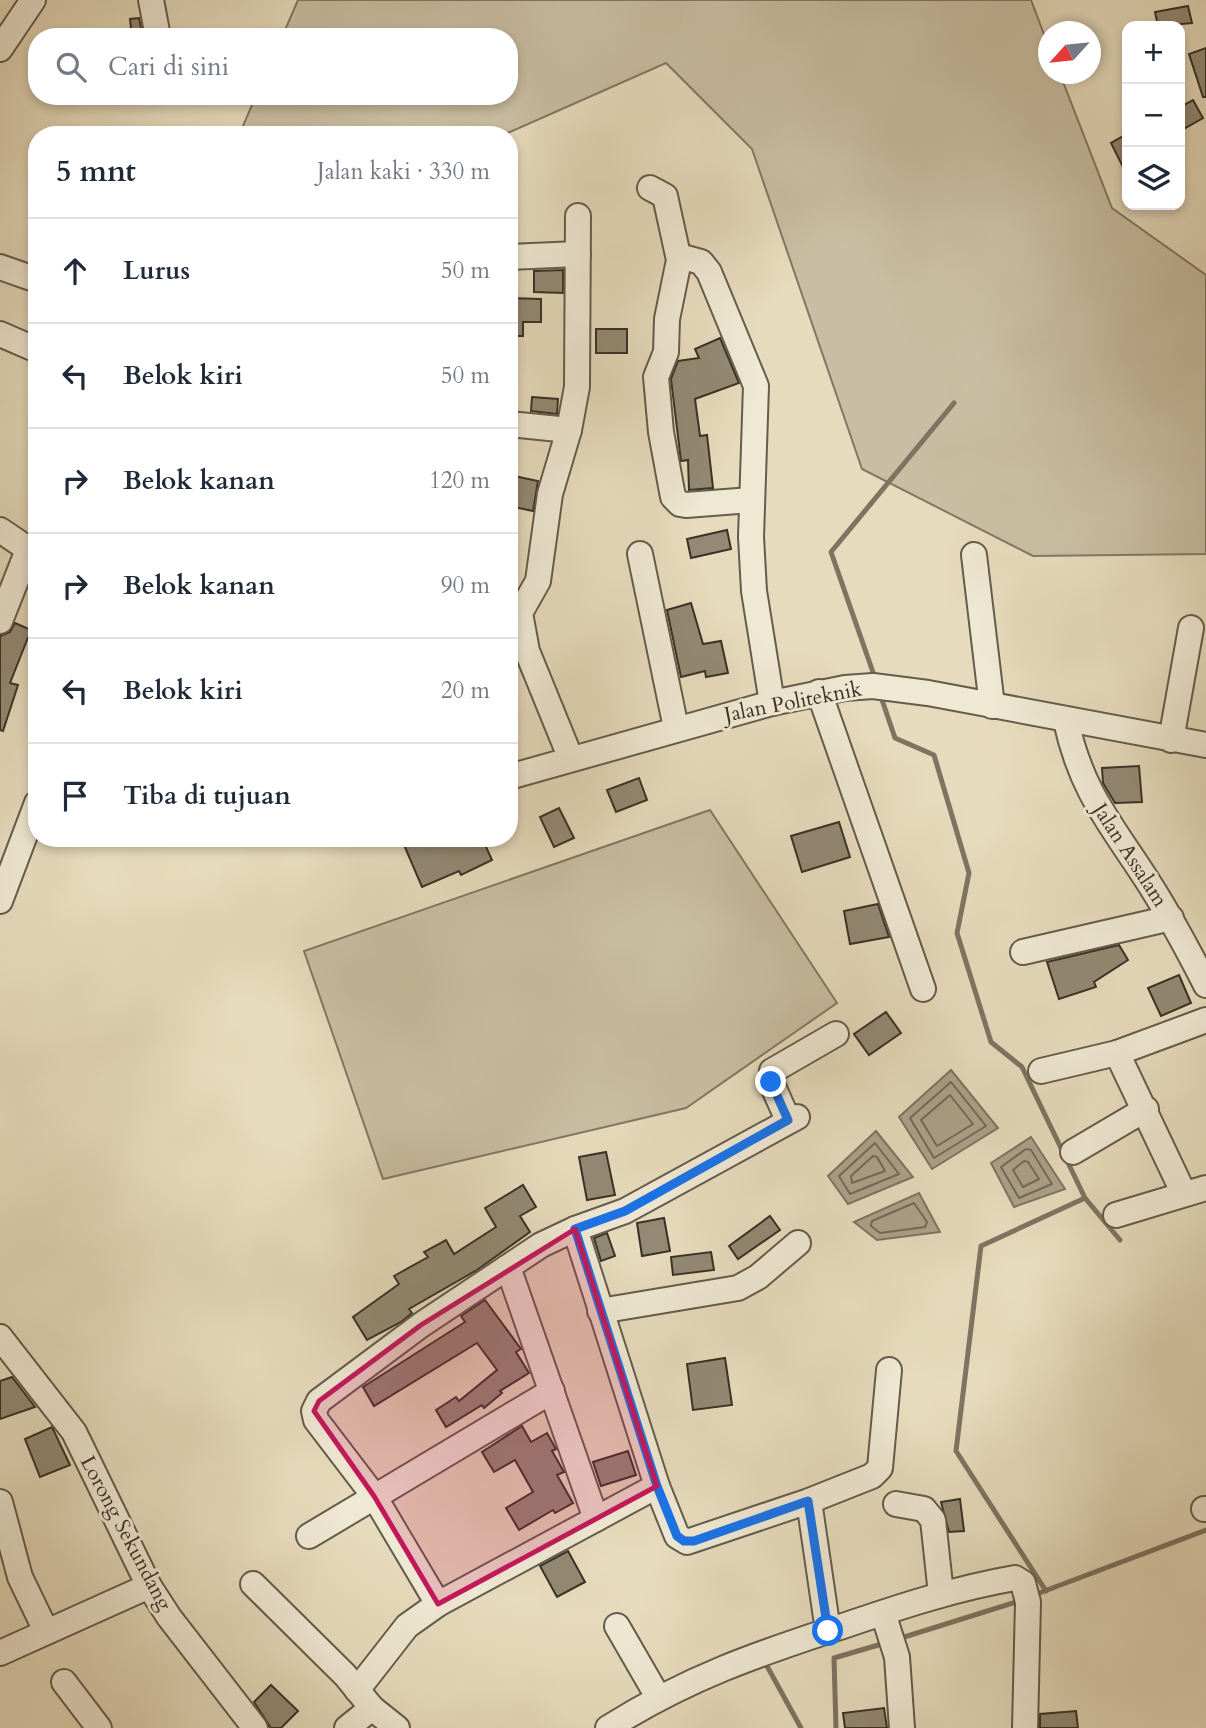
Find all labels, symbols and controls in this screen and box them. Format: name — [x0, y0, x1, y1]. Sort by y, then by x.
north arrow — [1038, 21, 1101, 84]
map controls — [1122, 21, 1185, 210]
button: + — [1122, 21, 1185, 84]
search box — [28, 28, 518, 105]
icon: search — [52, 48, 90, 86]
text: Cari di sini — [108, 49, 229, 84]
button: − — [1122, 84, 1185, 147]
button: layers — [1122, 147, 1185, 210]
text: 5 mnt — [56, 151, 136, 192]
text: Jalan kaki · 330 m — [317, 156, 490, 187]
icon: ahead — [56, 252, 94, 290]
text: Lurus — [123, 253, 190, 288]
text: 50 m — [441, 255, 490, 286]
icon: left — [56, 357, 94, 395]
text: Belok kiri — [123, 358, 243, 393]
text: 50 m — [441, 360, 490, 391]
icon: right — [56, 462, 94, 500]
text: Belok kanan — [123, 463, 275, 498]
text: 120 m — [429, 465, 490, 496]
icon: right — [56, 567, 94, 605]
text: Belok kanan — [123, 568, 275, 603]
text: 90 m — [441, 570, 490, 601]
icon: left — [56, 672, 94, 710]
text: Belok kiri — [123, 673, 243, 708]
street label: Jalan Politeknik — [719, 674, 865, 730]
text: 20 m — [441, 675, 490, 706]
icon: arrive — [56, 777, 94, 815]
text: Tiba di tujuan — [123, 778, 291, 813]
street label: Jalan Assalam — [1084, 795, 1175, 913]
route end — [755, 1066, 786, 1097]
street label: Lorong Sekundang — [73, 1451, 179, 1616]
route start — [812, 1615, 843, 1646]

